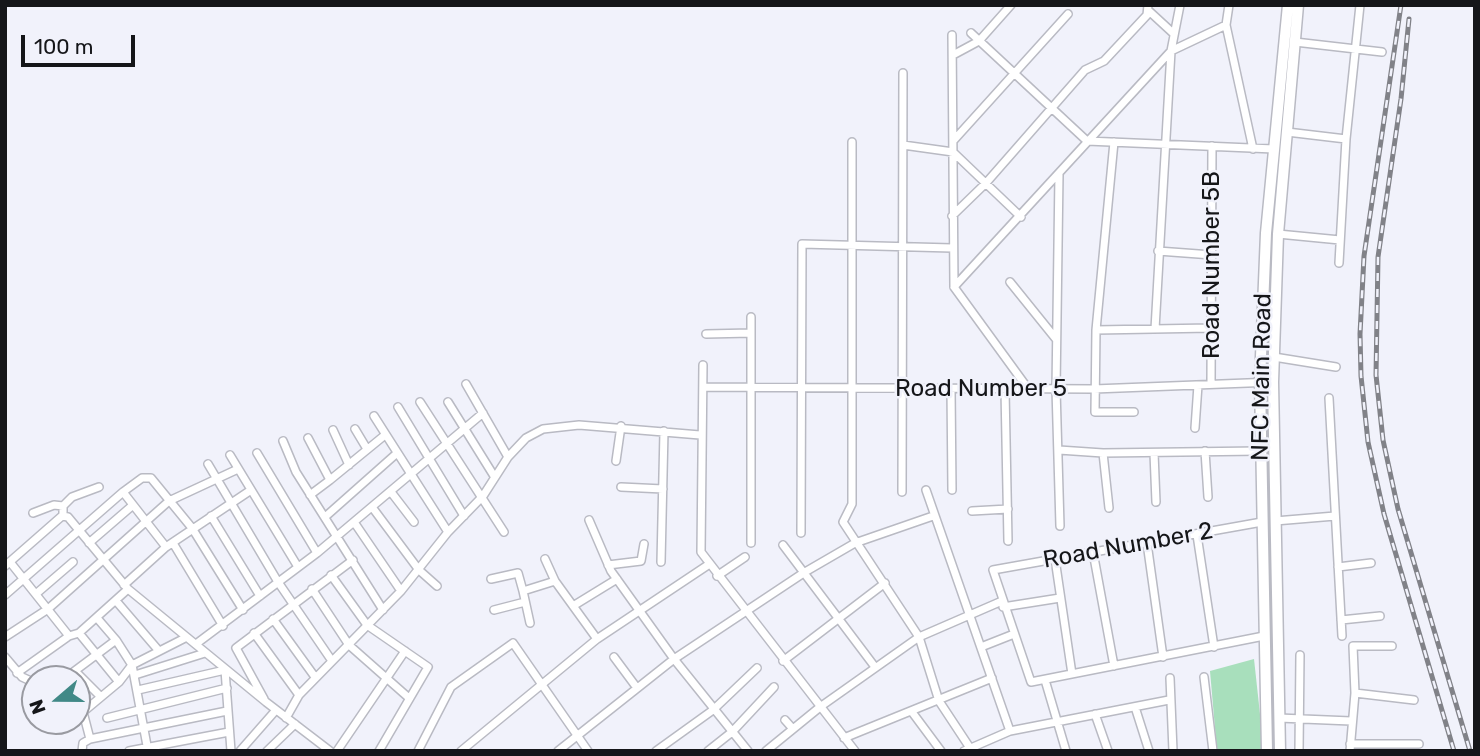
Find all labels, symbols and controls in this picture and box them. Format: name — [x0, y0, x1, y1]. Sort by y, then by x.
scale bar — [24, 21, 138, 65]
text: 100 m — [34, 34, 93, 59]
street label: Road Number 5B — [1198, 171, 1226, 359]
street label: NFC Main Road — [1246, 293, 1278, 461]
street label: Road Number 5 — [895, 375, 1067, 403]
street label: Road Number 2 — [1041, 517, 1215, 575]
north arrow — [21, 665, 91, 735]
text: N — [25, 696, 51, 717]

